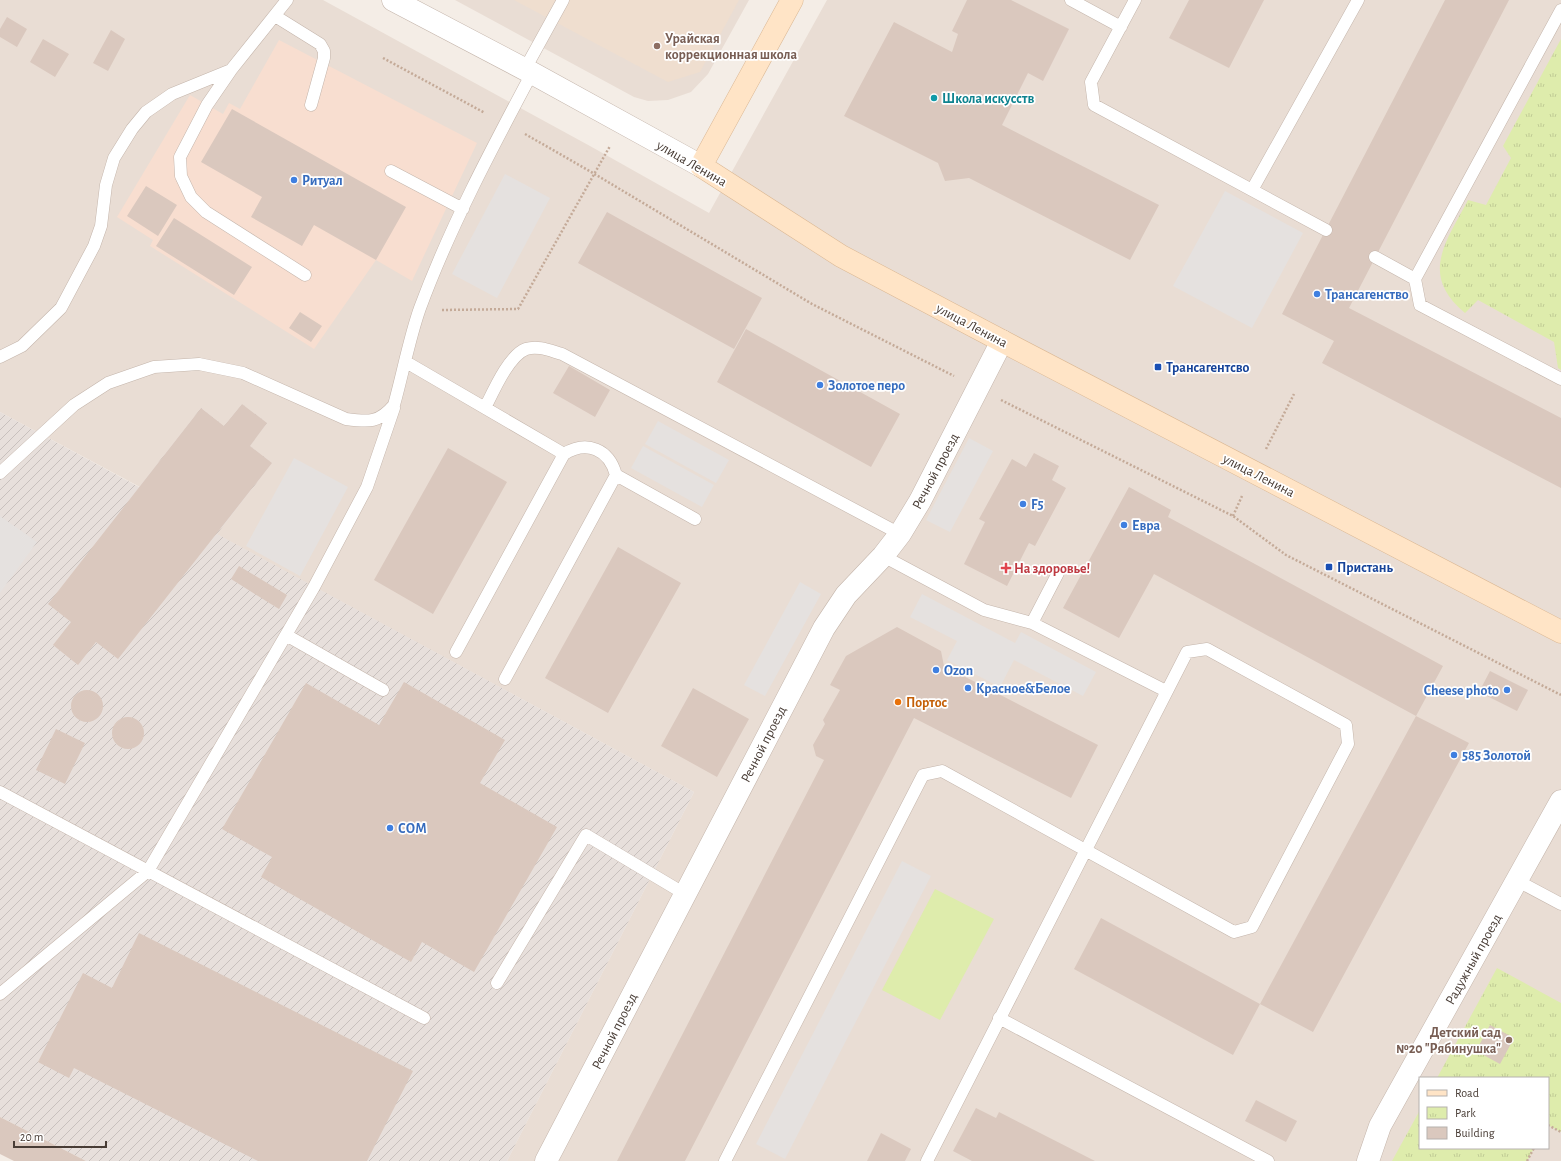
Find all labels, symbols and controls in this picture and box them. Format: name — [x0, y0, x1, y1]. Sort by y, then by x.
place label: Урайская коррекционная школа — [665, 32, 797, 62]
marker: Урайская коррекционная школа — [652, 41, 662, 51]
place label: Школа искусств — [942, 92, 1034, 106]
marker: Школа искусств — [929, 93, 939, 103]
street label: улица Ленина — [653, 138, 730, 190]
place label: Ритуал — [302, 174, 343, 188]
marker: Ритуал — [289, 175, 299, 185]
place label: Трансагенство — [1325, 288, 1409, 302]
marker: Трансагенство — [1312, 289, 1322, 299]
street label: улица Ленина — [933, 301, 1010, 351]
place label: Трансагентсво — [1166, 361, 1250, 375]
marker: Трансагентсво — [1153, 362, 1163, 372]
place label: Золотое перо — [828, 379, 905, 393]
marker: Золотое перо — [815, 380, 825, 390]
street label: Речной проезд — [910, 431, 962, 512]
street label: улица Ленина — [1219, 451, 1297, 500]
place label: F5 — [1031, 498, 1043, 512]
marker: F5 — [1018, 499, 1028, 509]
place label: Евра — [1132, 519, 1161, 533]
marker: Евра — [1119, 520, 1129, 530]
place label: Пристань — [1337, 561, 1393, 575]
place label: На здоровье! — [1014, 562, 1090, 576]
marker: Пристань — [1324, 562, 1334, 572]
marker: На здоровье! — [1001, 563, 1011, 573]
place label: Ozon — [944, 664, 973, 678]
marker: Ozon — [931, 665, 941, 675]
place label: Красное&Белое — [976, 682, 1071, 696]
marker: Красное&Белое — [963, 683, 973, 693]
place label: Cheese photo — [1424, 684, 1499, 698]
marker: Cheese photo — [1502, 685, 1512, 695]
place label: Портос — [906, 696, 948, 710]
marker: Портос — [893, 697, 903, 707]
street label: Речной проезд — [739, 704, 789, 785]
place label: 585 Золотой — [1462, 749, 1531, 763]
marker: 585 Золотой — [1449, 750, 1459, 760]
place label: СОМ — [398, 822, 427, 836]
marker: СОМ — [385, 823, 395, 833]
street label: Радужный проезд — [1443, 912, 1505, 1007]
street label: Речной проезд — [590, 991, 640, 1072]
place label: Детский сад №20 "Рябинушка" — [1396, 1026, 1501, 1056]
marker: Детский сад №20 "Рябинушка" — [1504, 1035, 1514, 1045]
legend — [1419, 1077, 1549, 1149]
text: Road — [1455, 1087, 1479, 1099]
text: Park — [1455, 1107, 1476, 1119]
scale bar — [14, 1123, 106, 1149]
text: Building — [1455, 1127, 1495, 1139]
text: 20 m — [20, 1131, 43, 1143]

